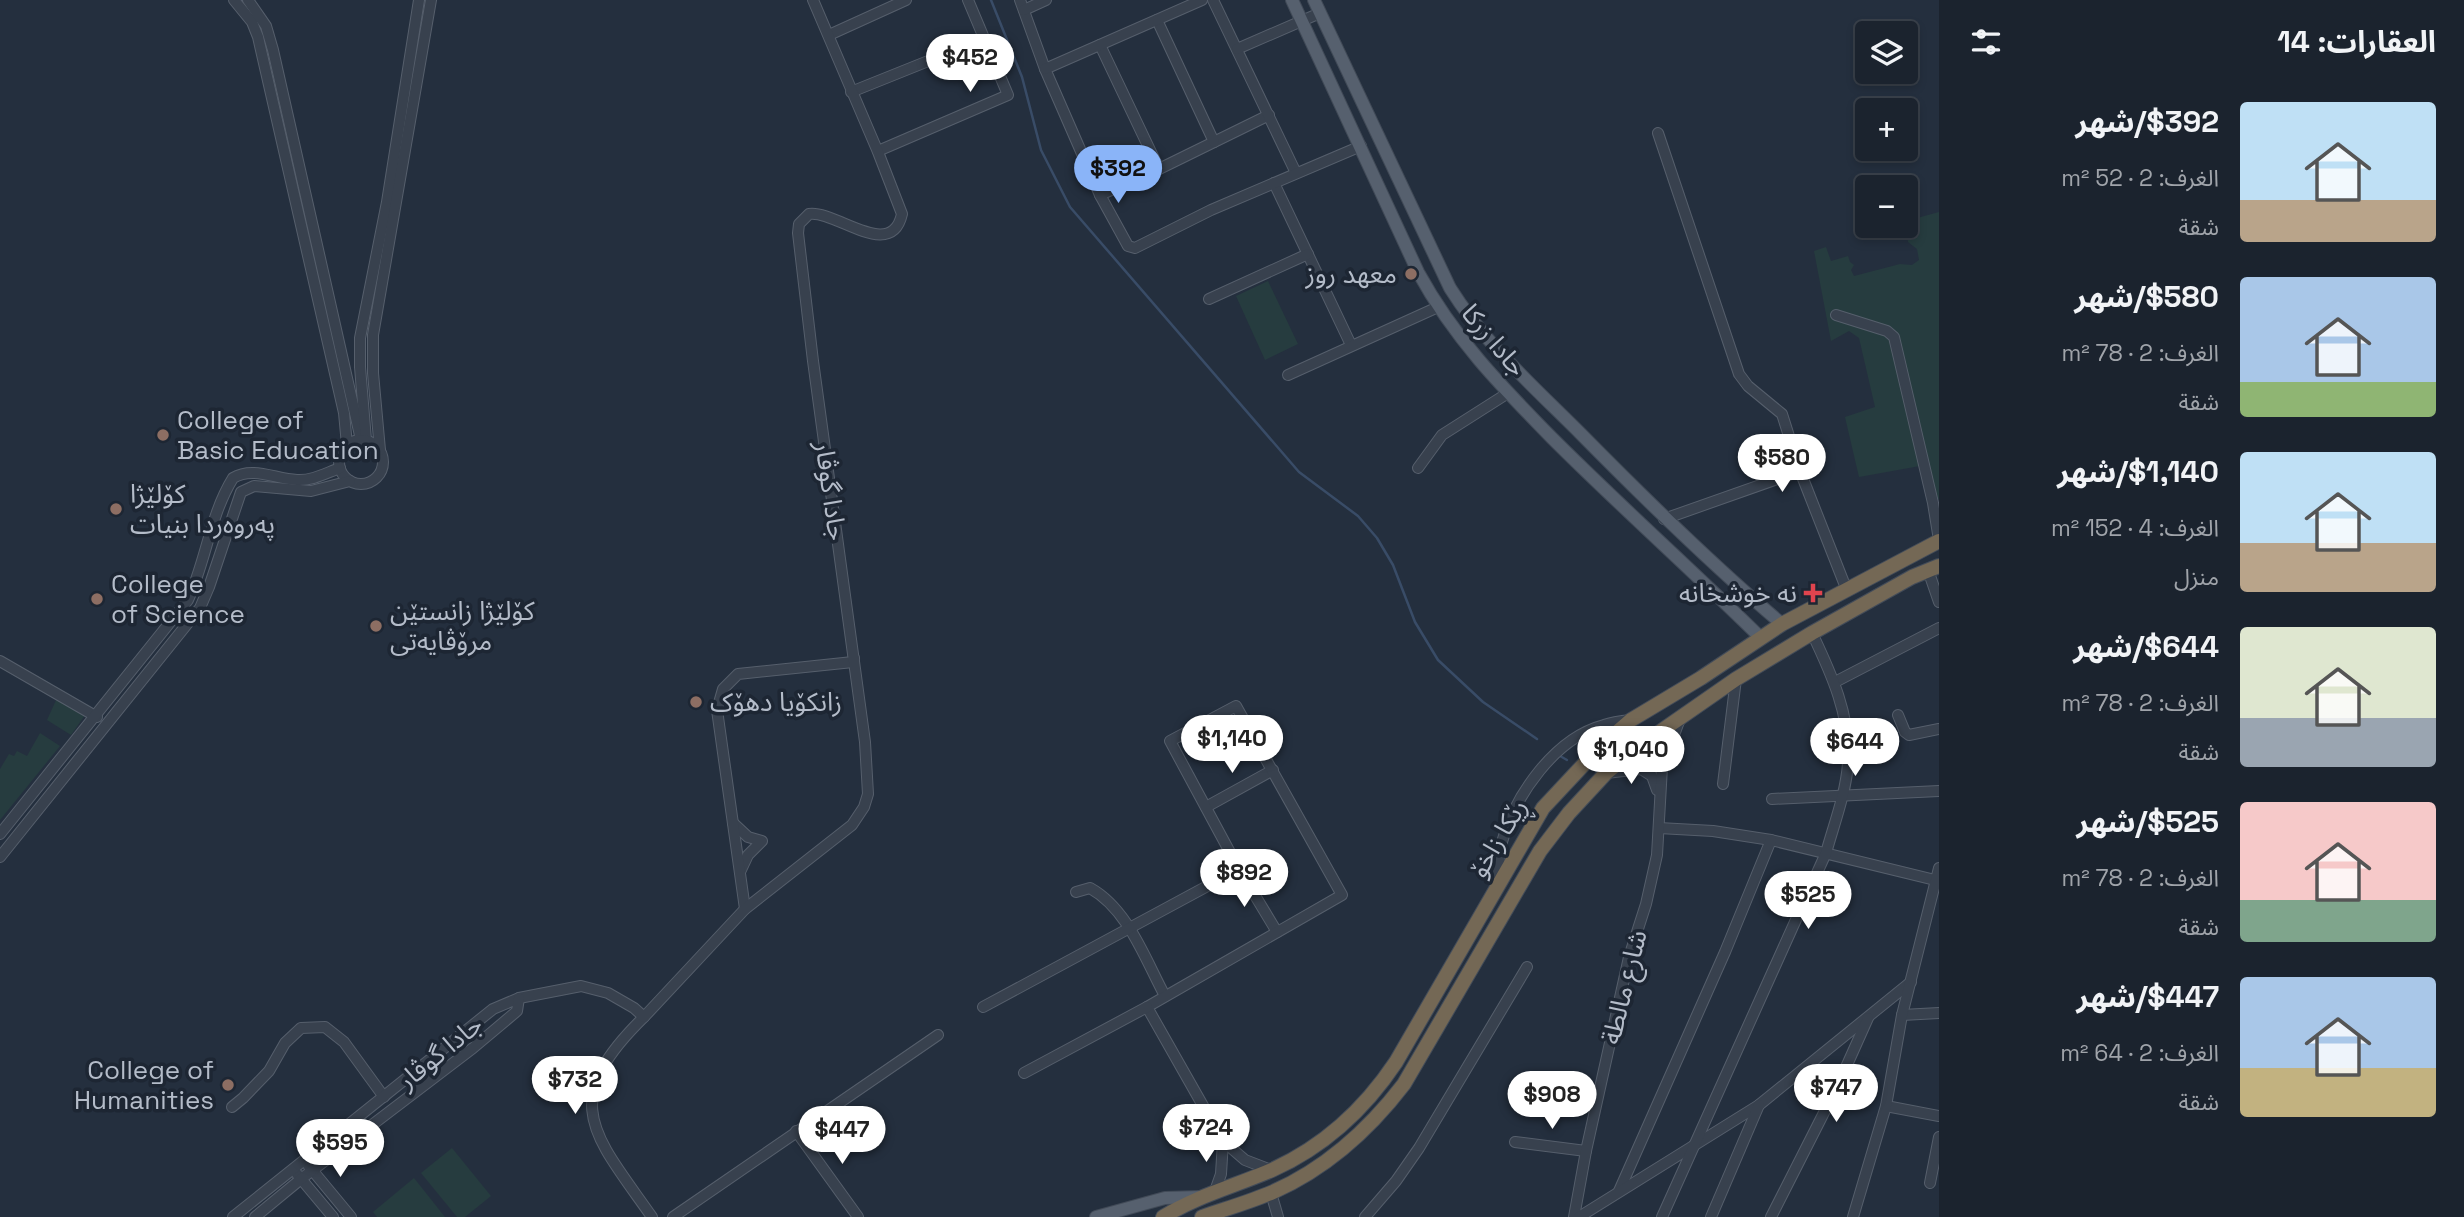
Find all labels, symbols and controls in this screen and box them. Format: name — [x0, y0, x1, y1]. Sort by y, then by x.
map controls — [1855, 21, 1918, 238]
button: layers — [1855, 21, 1918, 84]
text: العقارات: 14 — [2277, 22, 2436, 61]
icon: filters — [1967, 23, 2005, 61]
pin: $452 — [929, 34, 1011, 94]
text: $452 — [942, 42, 998, 72]
button: + — [1855, 98, 1918, 161]
text: $392/شهر — [2075, 102, 2219, 141]
icon: home — [2296, 130, 2380, 214]
pin: $392 — [1077, 146, 1159, 205]
text: $392 — [1090, 153, 1146, 183]
text: الغرف: 2 · 52 m² — [2061, 163, 2219, 193]
button: − — [1855, 175, 1918, 238]
text: شقة — [2178, 212, 2219, 242]
place label: معهد روز — [1304, 257, 1397, 291]
marker: معهد روز — [1403, 266, 1419, 282]
text: $580/شهر — [2075, 277, 2219, 316]
street label: جادا زرکا — [1454, 297, 1534, 383]
icon: home — [2296, 305, 2380, 389]
text: الغرف: 2 · 78 m² — [2061, 338, 2219, 368]
text: شقة — [2178, 387, 2219, 417]
place label: College of Basic Education — [177, 403, 379, 467]
marker: College of Basic Education — [155, 427, 171, 443]
pin: $580 — [1741, 434, 1823, 494]
street label: جادا گوڤار — [807, 438, 855, 543]
text: $580 — [1754, 442, 1810, 472]
text: $1,140/شهر — [2057, 452, 2219, 491]
place label: کۆلێژا پەروەردا بنیات — [130, 477, 275, 541]
icon: home — [2296, 480, 2380, 564]
marker: کۆلێژا پەروەردا بنیات — [108, 501, 124, 517]
text: الغرف: 4 · 152 m² — [2051, 513, 2219, 543]
text: منزل — [2174, 562, 2219, 592]
place label: College of Science — [111, 567, 245, 631]
place label: نه خوشخانه — [1679, 576, 1797, 610]
marker: نه خوشخانه — [1803, 583, 1823, 603]
marker: College of Science — [89, 591, 105, 607]
place label: كۆلێژا زانستێن مرۆڤایەتی — [390, 594, 535, 658]
marker: كۆلێژا زانستێن مرۆڤایەتی — [368, 618, 384, 634]
text: $644/شهر — [2073, 627, 2219, 666]
icon: home — [2296, 655, 2380, 739]
place label: زانکۆیا دهۆک — [710, 685, 842, 719]
text: الغرف: 2 · 78 m² — [2061, 688, 2219, 718]
marker: زانکۆیا دهۆک — [688, 694, 704, 710]
pin: $1,140 — [1175, 716, 1289, 775]
pin: $644 — [1814, 718, 1896, 778]
text: $1,140 — [1197, 723, 1267, 753]
pin: $1,040 — [1574, 726, 1688, 786]
text: $644 — [1826, 726, 1884, 756]
text: $1,040 — [1593, 734, 1669, 764]
text: شقة — [2178, 737, 2219, 767]
street label: ڕێکا زاخۆ — [1461, 792, 1539, 886]
text: $525/شهر — [2076, 802, 2219, 841]
icon: home — [2296, 830, 2380, 914]
pin: $892 — [1203, 850, 1285, 909]
text: $892 — [1216, 857, 1272, 887]
text: الغرف: 2 · 78 m² — [2061, 863, 2219, 893]
pin: $525 — [1767, 872, 1849, 931]
text: $525 — [1780, 879, 1836, 909]
text: شقة — [2178, 912, 2219, 942]
street label: شارع مالطة — [1593, 926, 1657, 1048]
text: $447/شهر — [2077, 977, 2219, 1016]
icon: home — [2296, 1005, 2380, 1089]
street label: جادا گوڤار — [390, 1007, 490, 1097]
text: الغرف: 2 · 64 m² — [2060, 1038, 2219, 1068]
place label: College of Humanities — [74, 1053, 214, 1117]
pin: $732 — [534, 1056, 616, 1116]
text: $732 — [548, 1064, 602, 1094]
pin: $747 — [1795, 1064, 1877, 1124]
pin: $908 — [1511, 1072, 1593, 1131]
text: $747 — [1810, 1072, 1862, 1102]
marker: College of Humanities — [220, 1077, 236, 1093]
text: $908 — [1524, 1079, 1580, 1109]
text: شقة — [2178, 1087, 2219, 1117]
pin: $724 — [1165, 1104, 1247, 1164]
pin: $447 — [801, 1106, 883, 1166]
text: $724 — [1179, 1112, 1233, 1142]
text: $447 — [815, 1114, 869, 1144]
pin: $595 — [299, 1120, 381, 1179]
text: $595 — [312, 1127, 368, 1157]

